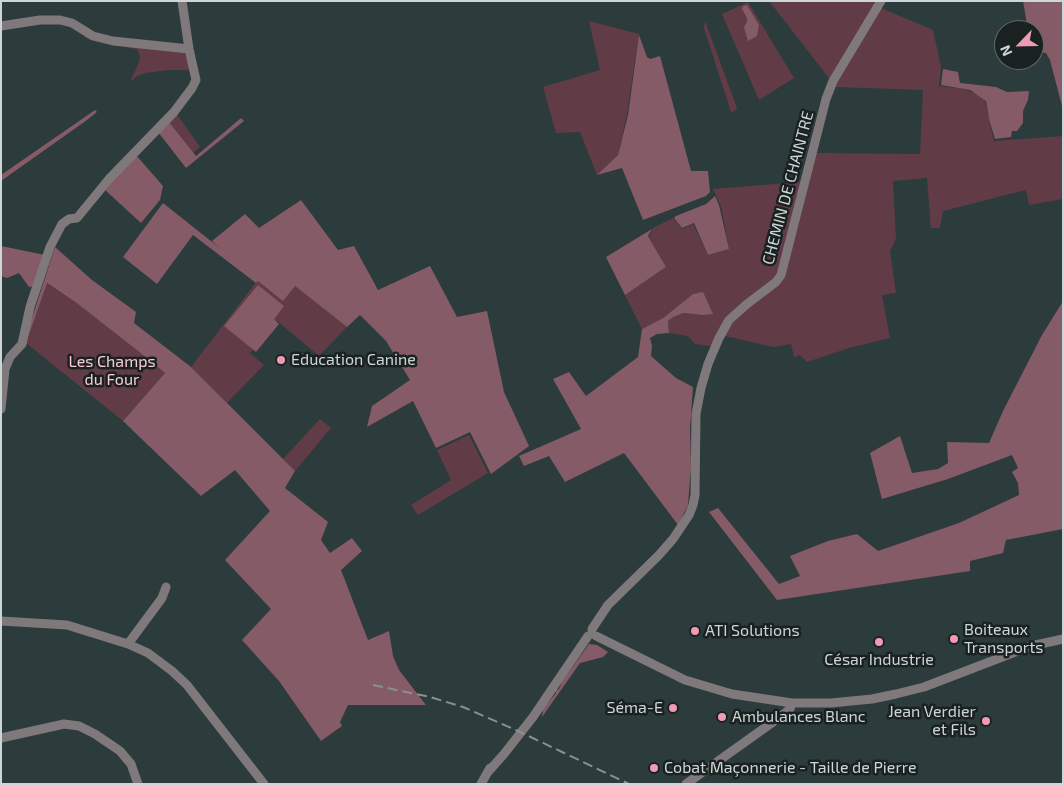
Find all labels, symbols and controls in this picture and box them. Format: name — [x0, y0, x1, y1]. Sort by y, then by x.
north arrow — [994, 20, 1044, 70]
text: N — [996, 43, 1016, 59]
street label: CHEMIN DE CHAINTRE — [758, 109, 818, 267]
place label: Education Canine — [291, 350, 416, 370]
park label: Les Champs du Four — [68, 352, 156, 390]
marker: Education Canine — [275, 354, 287, 366]
place label: Boiteaux Transports — [964, 620, 1043, 658]
place label: ATI Solutions — [705, 621, 800, 641]
marker: ATI Solutions — [689, 625, 701, 637]
marker: Boiteaux Transports — [948, 633, 960, 645]
marker: César Industrie — [873, 636, 885, 648]
place label: César Industrie — [824, 650, 934, 670]
place label: Séma-E — [606, 698, 663, 718]
marker: Séma-E — [667, 702, 679, 714]
place label: Jean Verdier et Fils — [888, 702, 976, 740]
place label: Ambulances Blanc — [732, 707, 866, 727]
marker: Ambulances Blanc — [716, 711, 728, 723]
marker: Jean Verdier et Fils — [980, 715, 992, 727]
place label: Cobat Maçonnerie - Taille de Pierre — [664, 758, 917, 778]
marker: Cobat Maçonnerie - Taille de Pierre — [648, 762, 660, 774]

